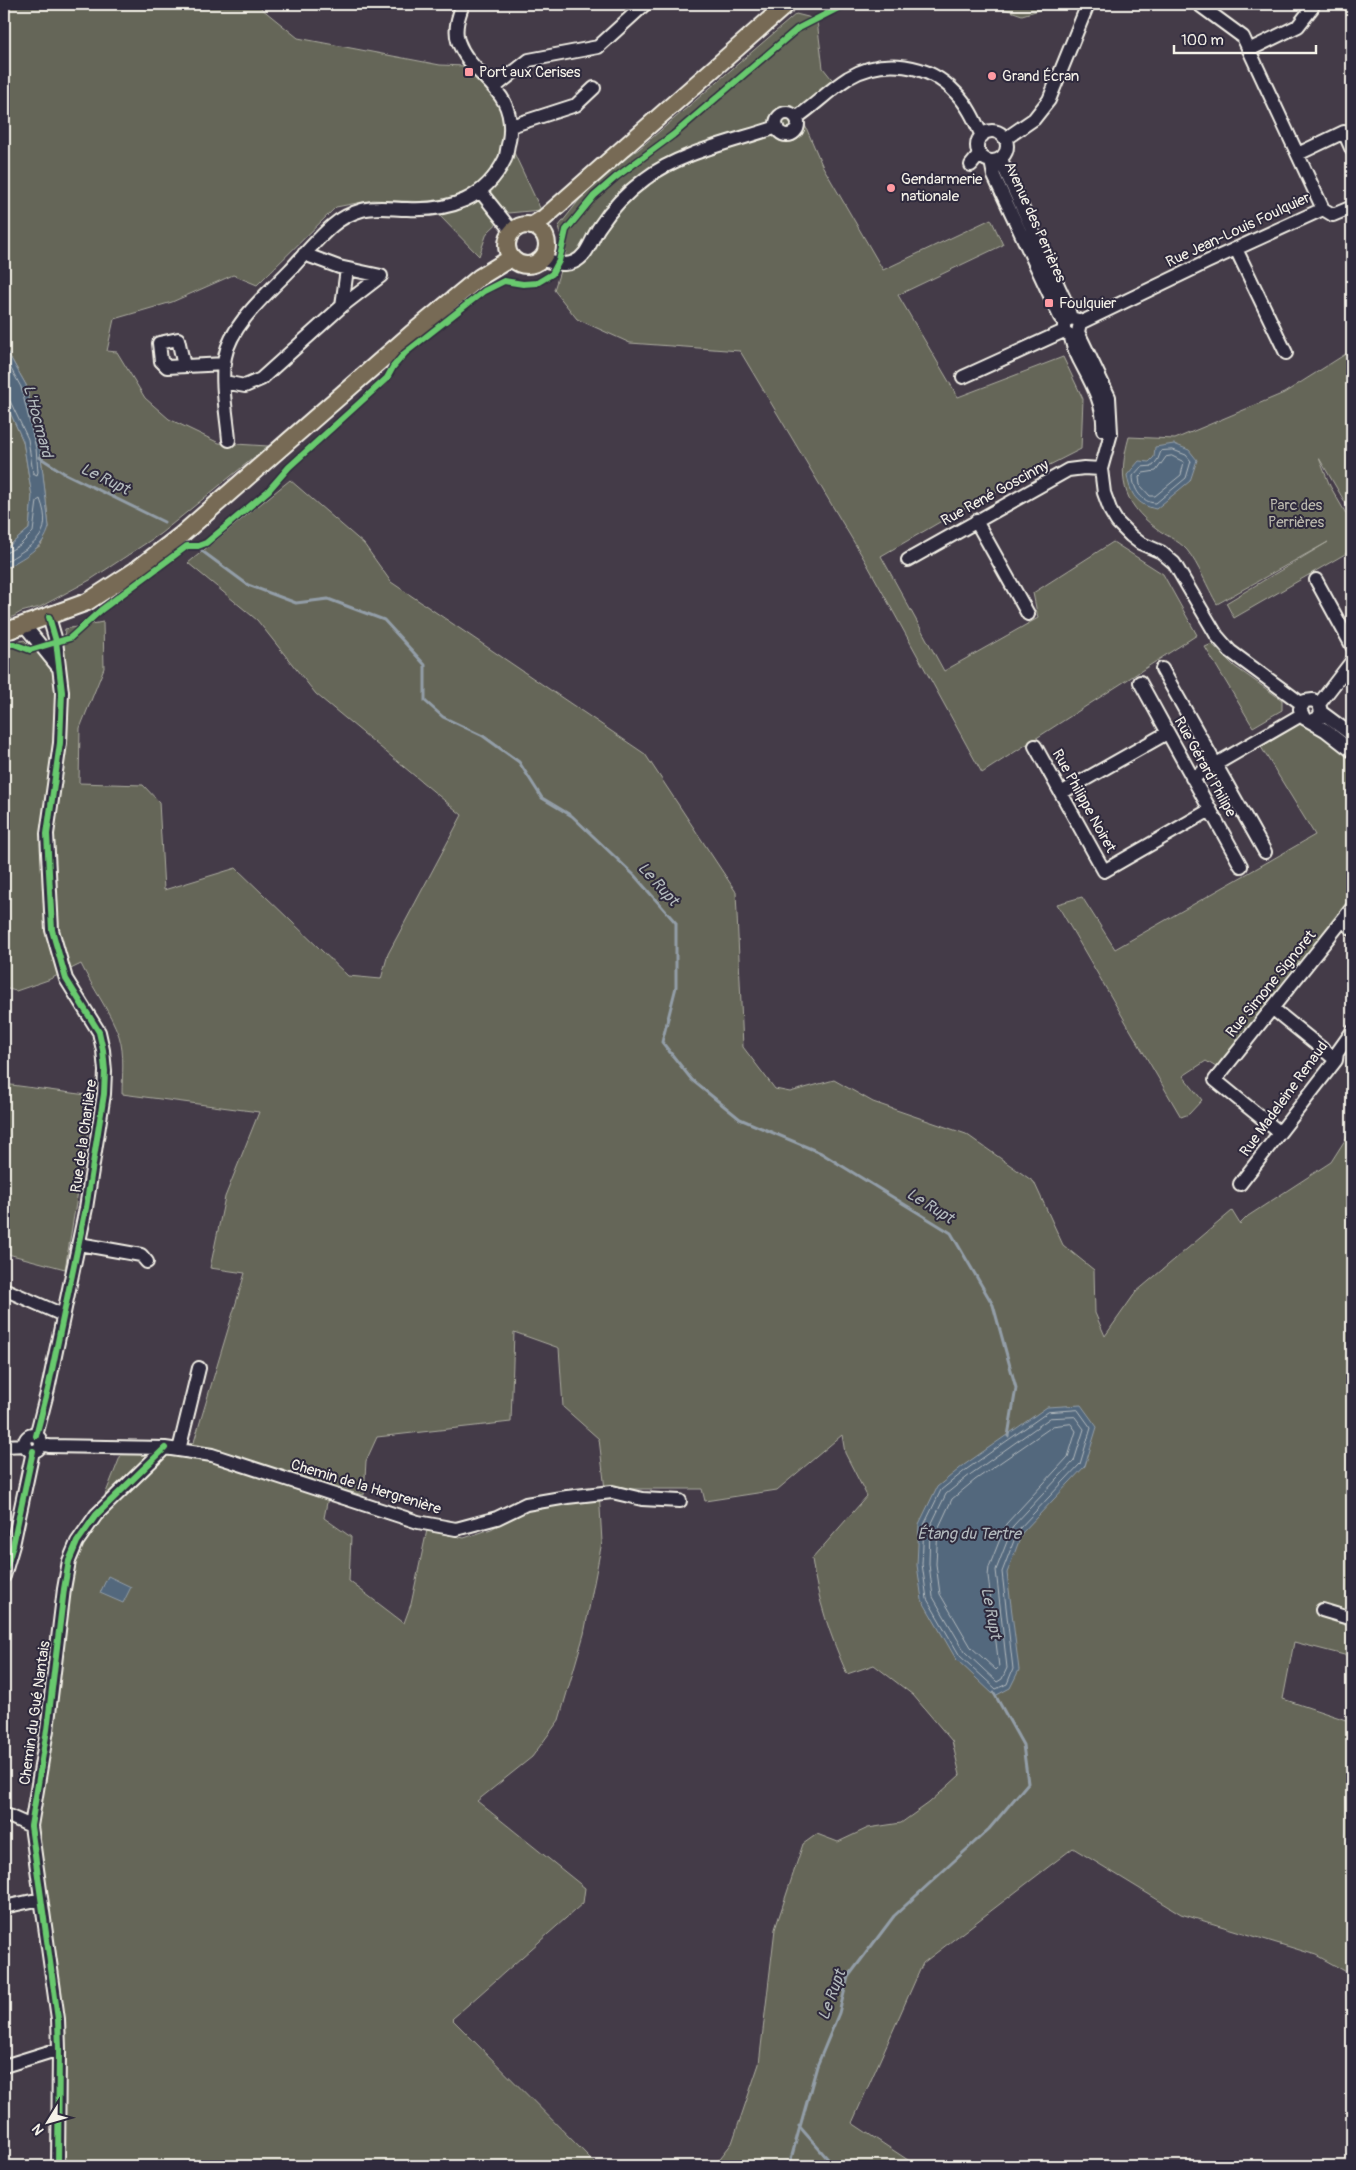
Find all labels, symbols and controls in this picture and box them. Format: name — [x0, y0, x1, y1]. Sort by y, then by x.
scale bar — [1174, 22, 1316, 54]
text: 100 m — [1181, 31, 1224, 50]
place label: Port aux Cerises — [479, 63, 581, 82]
marker: Port aux Cerises — [463, 66, 475, 78]
place label: Grand Écran — [1002, 67, 1079, 86]
marker: Grand Écran — [986, 70, 998, 82]
street label: Avenue des Perrières — [1000, 159, 1070, 286]
place label: Gendarmerie nationale — [901, 170, 983, 206]
marker: Gendarmerie nationale — [885, 182, 897, 194]
street label: Rue Jean-Louis Foulquier — [1163, 188, 1314, 272]
place label: Foulquier — [1059, 294, 1117, 313]
marker: Foulquier — [1043, 297, 1055, 309]
water label: L'Hocmard — [19, 383, 58, 461]
street label: Rue René Goscinny — [938, 455, 1053, 530]
water label: Le Rupt — [77, 459, 134, 500]
park label: Parc des Perrières — [1268, 496, 1324, 532]
street label: Rue Gérard Philipe — [1170, 714, 1241, 821]
street label: Rue Philippe Noiret — [1048, 746, 1121, 857]
water label: Le Rupt — [633, 858, 684, 911]
street label: Rue Simone Signoret — [1222, 926, 1321, 1042]
street label: Rue Madeleine Renaud — [1236, 1038, 1332, 1160]
street label: Rue de la Charlière — [67, 1078, 101, 1194]
water label: Le Rupt — [903, 1184, 959, 1229]
street label: Chemin de la Hergrenière — [289, 1455, 444, 1519]
water label: Étang du Tertre — [917, 1524, 1023, 1544]
water label: Le Rupt — [976, 1586, 1006, 1642]
street label: Chemin du Gué Nantais — [15, 1639, 55, 1786]
water label: Le Rupt — [814, 1966, 851, 2023]
north arrow — [22, 2098, 72, 2148]
text: N — [28, 2121, 48, 2138]

